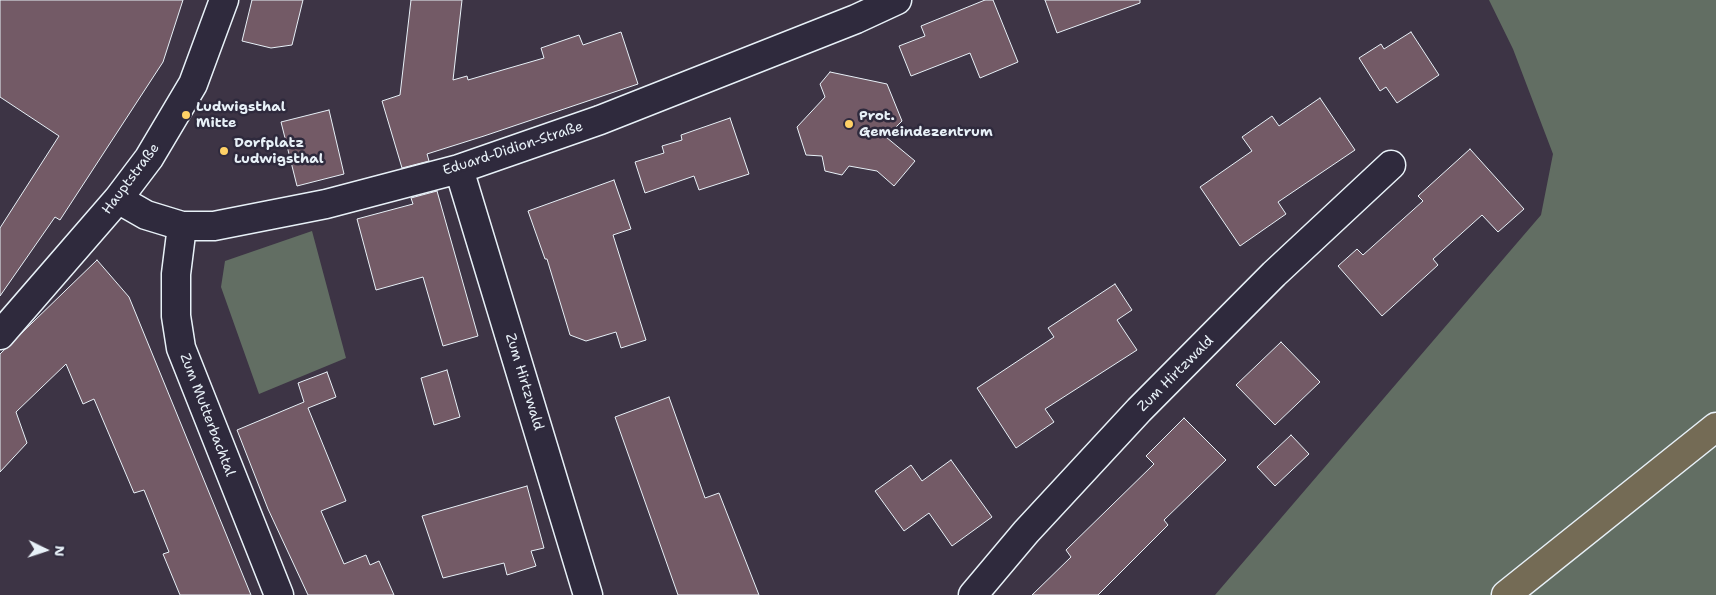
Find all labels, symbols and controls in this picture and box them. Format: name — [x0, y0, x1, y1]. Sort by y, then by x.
place label: Ludwigsthal Mitte — [196, 99, 286, 132]
place label: Prot. Gemeindezentrum — [859, 108, 993, 140]
marker: Ludwigsthal Mitte — [180, 109, 192, 121]
street label: Eduard-Didion-Straße — [441, 118, 585, 180]
marker: Prot. Gemeindezentrum — [843, 118, 855, 130]
place label: Dorfplatz Ludwigsthal — [234, 135, 324, 168]
street label: Hauptstraße — [99, 140, 163, 218]
marker: Dorfplatz Ludwigsthal — [218, 145, 230, 157]
street label: Zum Hirtzwald — [501, 332, 547, 432]
street label: Zum Hirtzwald — [1135, 333, 1217, 415]
street label: Zum Mutterbachtal — [176, 351, 238, 479]
north arrow — [20, 525, 70, 575]
text: N — [51, 545, 69, 557]

